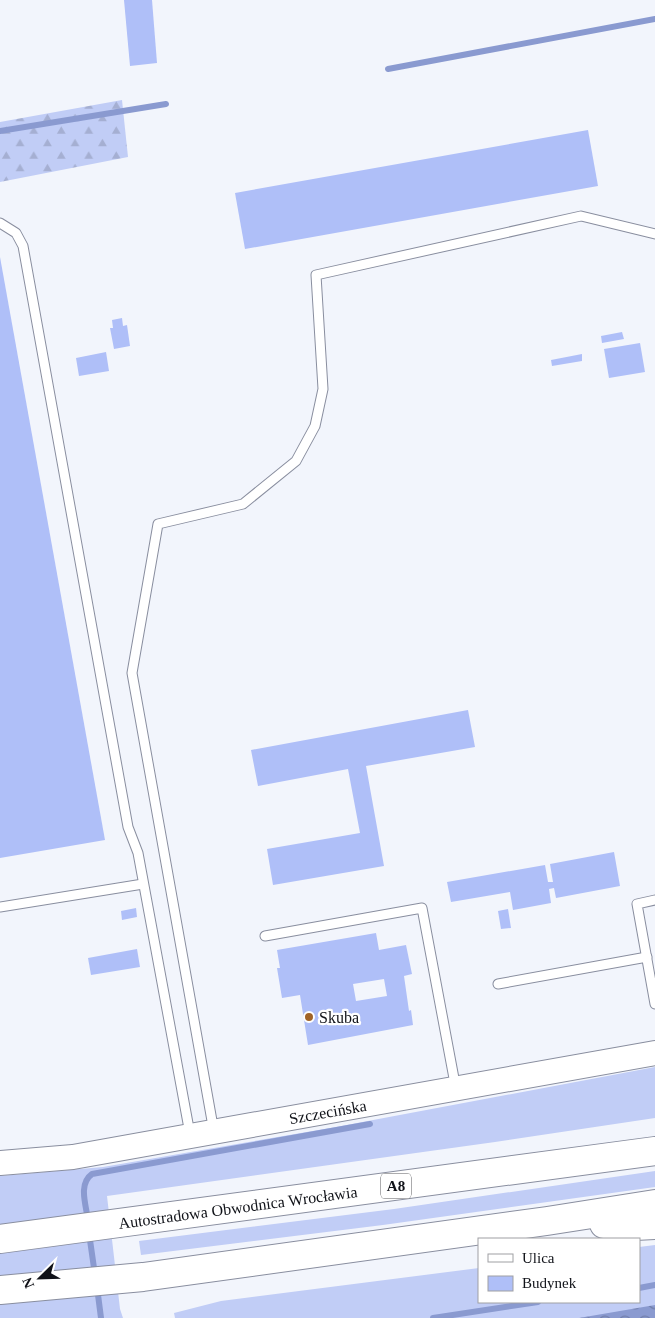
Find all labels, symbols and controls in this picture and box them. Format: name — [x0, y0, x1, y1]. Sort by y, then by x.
place label: Skuba — [319, 1009, 359, 1026]
marker: Skuba — [303, 1011, 315, 1023]
street label: Szczecińska — [288, 1096, 368, 1127]
road number: A8 — [381, 1174, 411, 1198]
street label: Autostradowa Obwodnica Wrocławia — [117, 1183, 358, 1232]
legend — [478, 1238, 640, 1303]
text: Ulica — [522, 1250, 555, 1266]
north arrow — [15, 1253, 65, 1303]
text: N — [20, 1275, 37, 1290]
text: Budynek — [522, 1275, 577, 1291]

